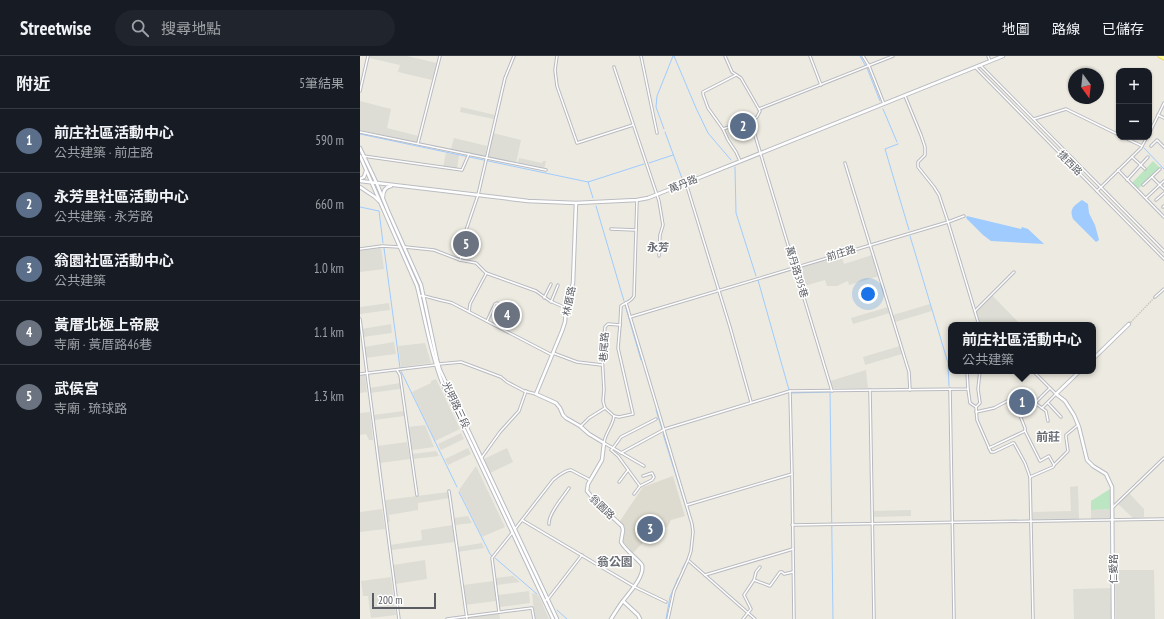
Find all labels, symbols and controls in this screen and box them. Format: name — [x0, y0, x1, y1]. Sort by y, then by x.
search box — [115, 10, 395, 46]
text: Streetwise — [20, 16, 91, 40]
icon: search — [129, 17, 151, 39]
text: 搜尋地點 — [161, 19, 221, 38]
text: 地圖 — [1002, 20, 1030, 38]
text: 路線 — [1052, 20, 1080, 38]
text: 已儲存 — [1102, 20, 1144, 38]
north arrow — [1068, 68, 1104, 104]
map controls — [1116, 68, 1152, 140]
button: + — [1116, 68, 1152, 104]
text: 附近 — [16, 73, 50, 95]
text: 5筆結果 — [299, 75, 344, 92]
button: − — [1116, 104, 1152, 140]
pin: 2 — [730, 111, 756, 141]
text: 前庄社區活動中心 — [54, 123, 174, 142]
text: 1 — [26, 132, 32, 149]
text: 590 m — [315, 132, 344, 149]
text: 公共建築 · 前庄路 — [54, 144, 153, 161]
street label: 捷西路 — [1055, 148, 1085, 178]
street label: 萬丹路 — [667, 172, 699, 196]
text: 永芳里社區活動中心 — [54, 187, 189, 206]
text: 2 — [26, 196, 32, 213]
text: 660 m — [315, 196, 344, 213]
text: 公共建築 · 永芳路 — [54, 208, 153, 225]
pin: 5 — [453, 229, 479, 259]
district label: 永芳 — [647, 240, 669, 254]
street label: 前庄路 — [825, 242, 857, 264]
street label: 萬丹路395巷 — [783, 245, 811, 299]
text: 翁園社區活動中心 — [54, 251, 174, 270]
text: 3 — [26, 260, 32, 277]
text: 1.0 km — [314, 260, 344, 277]
text: 公共建築 — [54, 272, 106, 289]
your location — [858, 284, 878, 304]
street label: 林厝路 — [560, 285, 578, 317]
pin: 4 — [494, 300, 520, 330]
text: 黃厝北極上帝殿 — [54, 315, 159, 334]
popup — [948, 322, 1096, 374]
text: 4 — [26, 324, 32, 341]
text: 1.1 km — [314, 324, 344, 341]
text: 前庄社區活動中心 — [962, 330, 1082, 349]
street label: 巷尾路 — [597, 332, 611, 362]
text: 寺廟 · 黃厝路46巷 — [54, 336, 152, 353]
text: 公共建築 — [962, 351, 1014, 368]
text: 武侯宮 — [54, 379, 99, 398]
street label: 光明路三段 — [440, 380, 472, 430]
pin: 1 — [1009, 387, 1035, 417]
text: 5 — [26, 388, 32, 405]
text: 1.3 km — [314, 388, 344, 405]
text: 寺廟 · 琉球路 — [54, 400, 127, 417]
district label: 前莊 — [1036, 429, 1060, 444]
street label: 翁園路 — [587, 492, 617, 522]
pin: 3 — [637, 514, 663, 544]
district label: 翁公園 — [597, 554, 633, 569]
street label: 仁愛路 — [1107, 554, 1120, 584]
scale bar — [372, 591, 436, 610]
text: 200 m — [378, 593, 402, 607]

